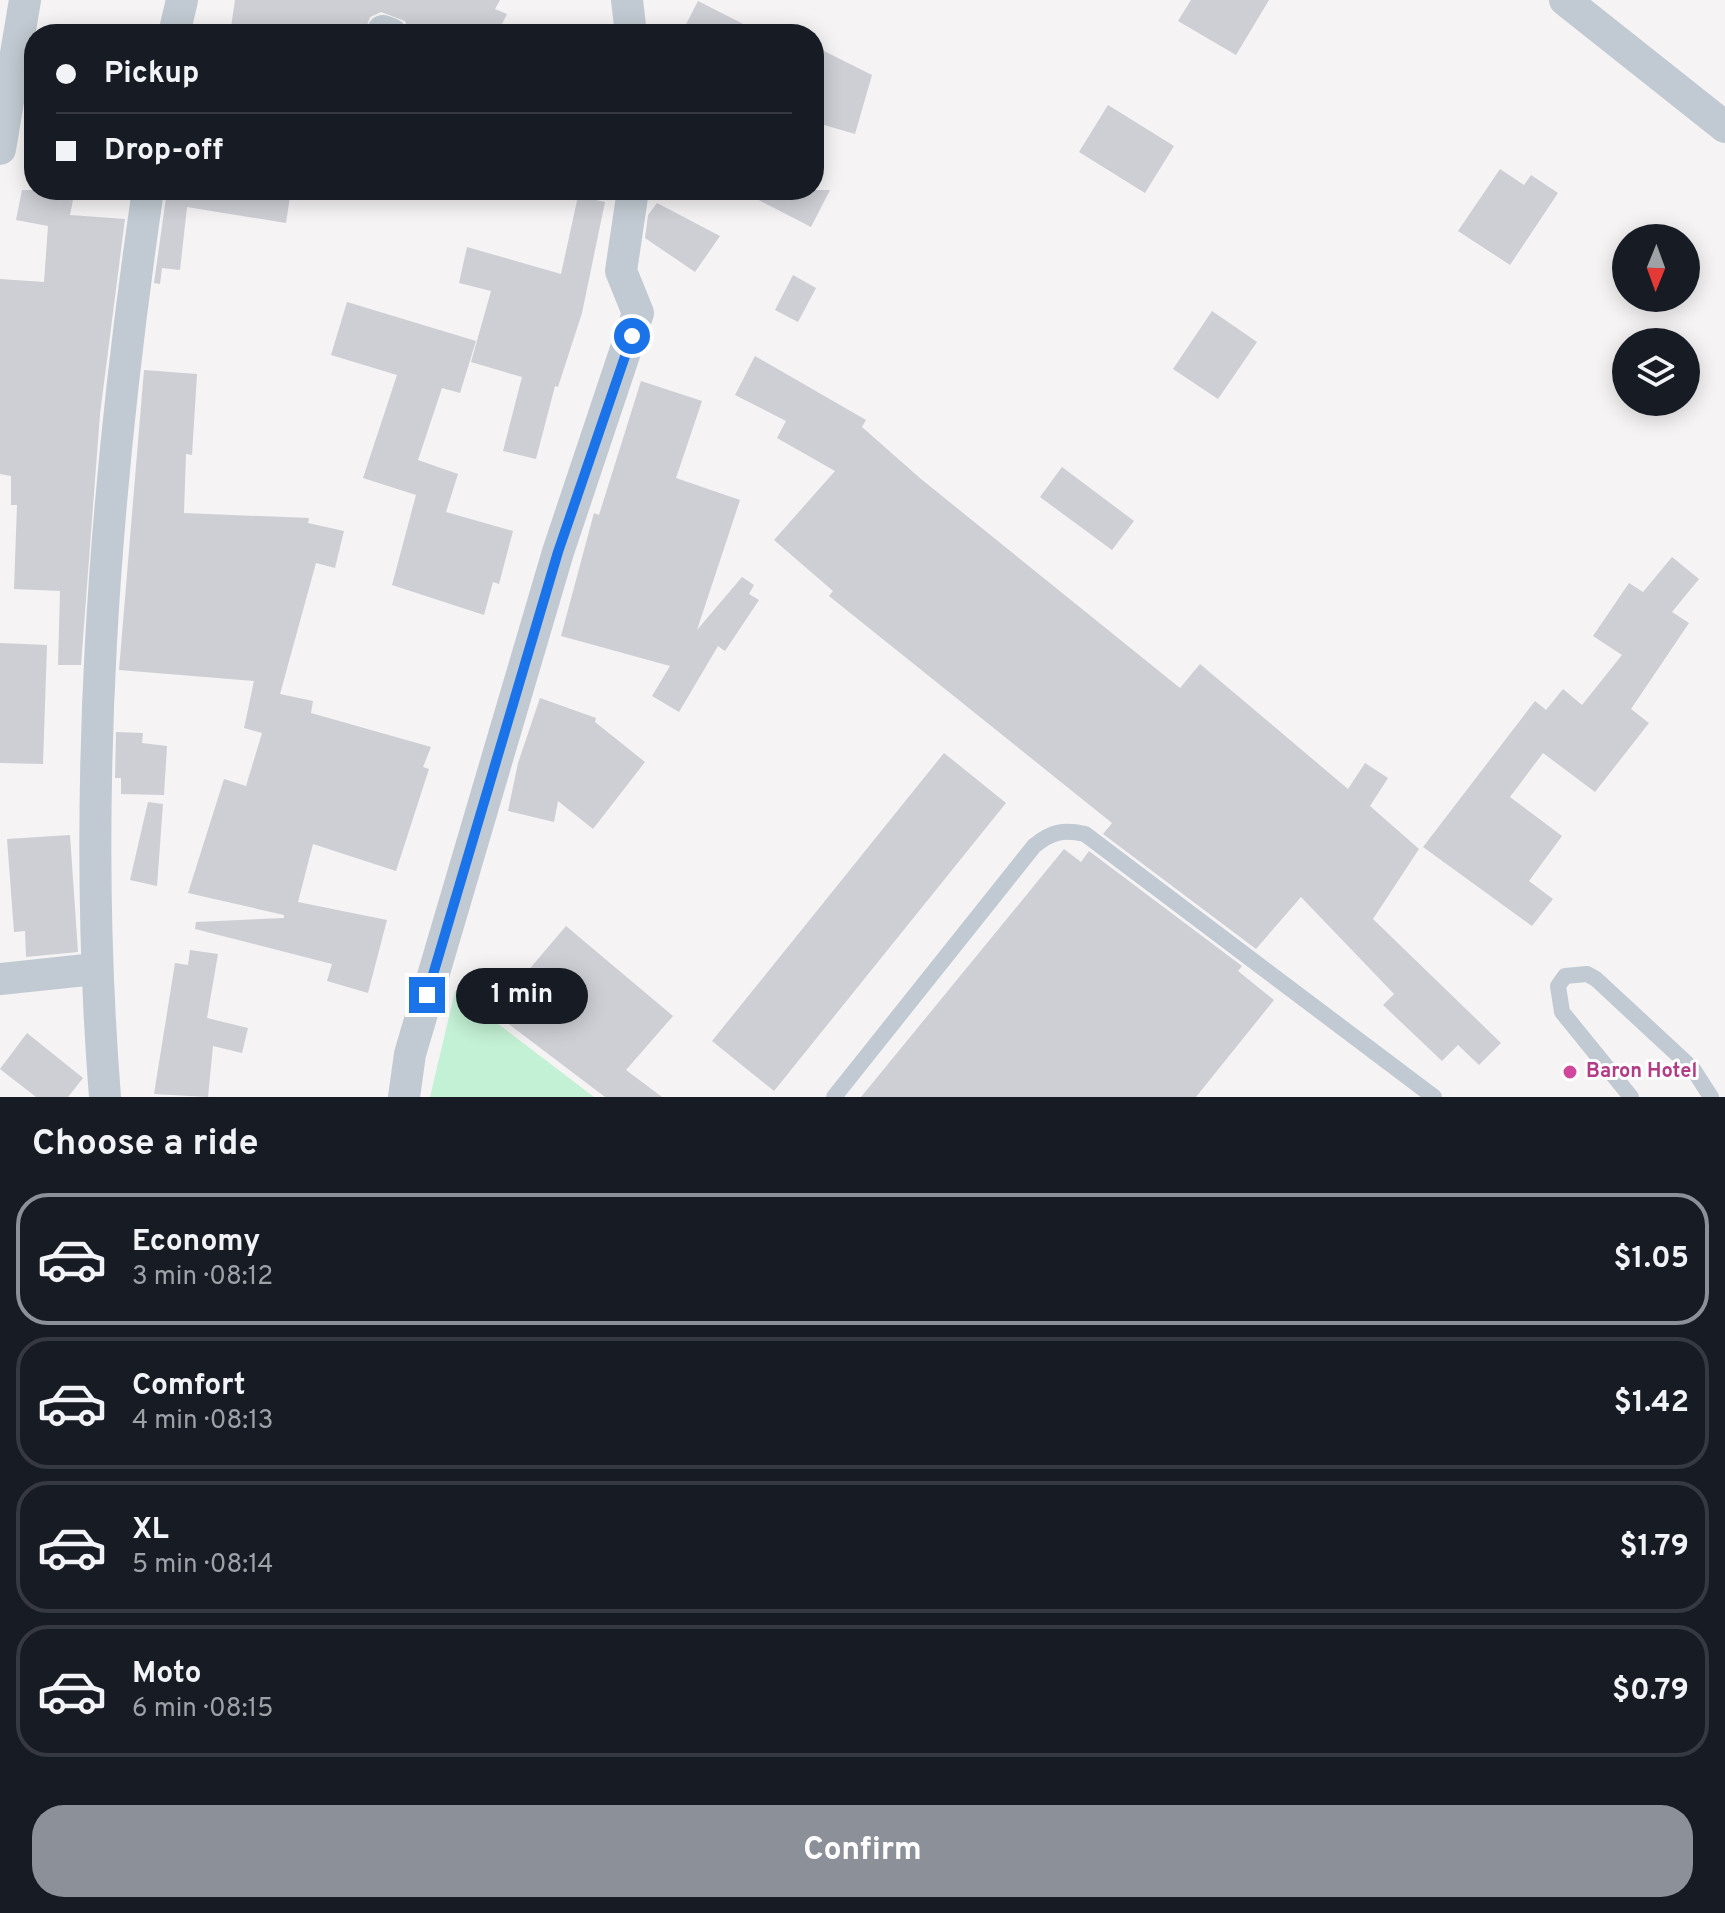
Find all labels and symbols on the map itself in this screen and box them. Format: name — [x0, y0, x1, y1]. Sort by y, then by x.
north arrow — [1612, 224, 1700, 312]
route start — [614, 318, 650, 354]
callout: 1 min — [455, 967, 587, 1023]
route end — [409, 977, 445, 1013]
place label: Baron Hotel — [1586, 1059, 1697, 1085]
marker: Baron Hotel — [1561, 1063, 1579, 1081]

